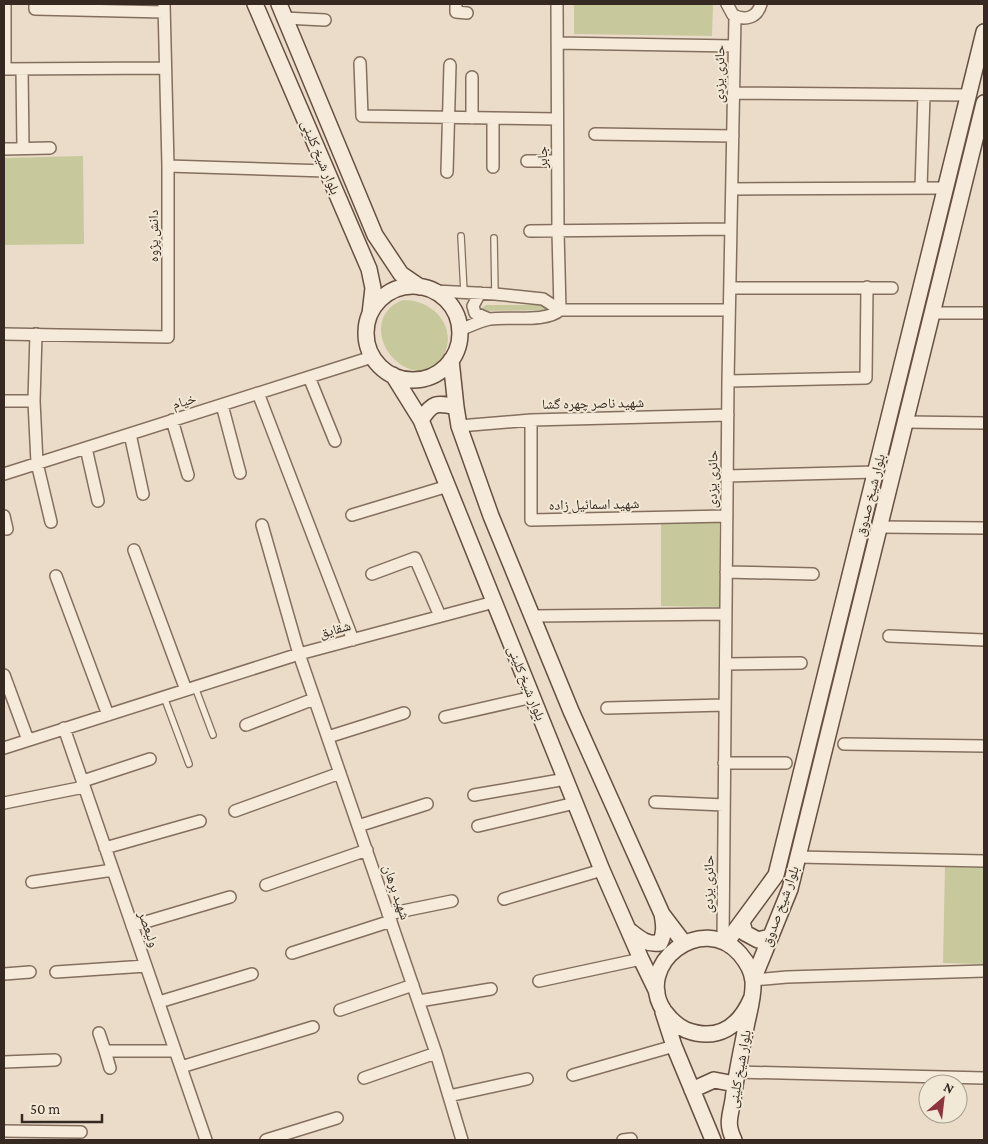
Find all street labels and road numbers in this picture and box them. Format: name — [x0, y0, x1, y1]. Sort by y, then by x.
street label: حائری یزدی — [710, 45, 729, 103]
street label: بلوار شیخ کلینی — [296, 117, 344, 198]
street label: جابر — [534, 146, 551, 169]
street label: دانش پژوه — [145, 210, 162, 262]
street label: خیام — [170, 390, 199, 414]
street label: شهید ناصر چهره گشا — [542, 394, 644, 413]
street label: حائری یزدی — [703, 450, 722, 508]
street label: بلوار شیخ صدوق — [852, 452, 890, 538]
street label: شهید اسمائیل زاده — [548, 495, 640, 514]
street label: شقایق — [317, 617, 353, 643]
street label: بلوار شیخ کلینی — [503, 643, 549, 724]
street label: حائری یزدی — [699, 855, 718, 913]
street label: شهید برهان — [379, 862, 414, 922]
street label: بلوار شیخ صدوق — [758, 863, 804, 949]
street label: ولیعصر — [134, 908, 163, 949]
street label: بلوار شیخ کلینی — [724, 1028, 756, 1110]

